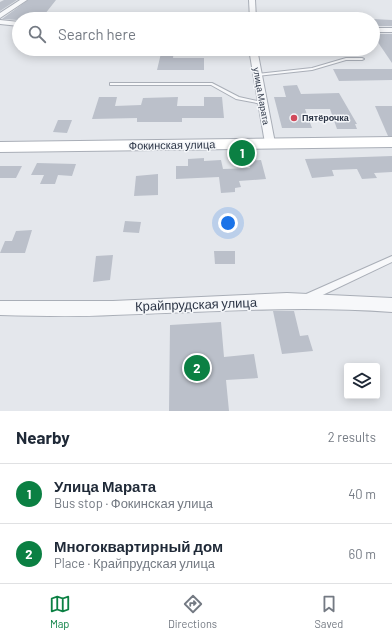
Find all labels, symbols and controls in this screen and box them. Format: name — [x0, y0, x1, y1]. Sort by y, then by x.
search box — [12, 12, 380, 56]
icon: search — [26, 23, 48, 45]
text: Search here — [58, 25, 136, 43]
street label: улица Марата — [251, 66, 272, 125]
place label: Пятёрочка — [302, 112, 350, 123]
marker: Пятёрочка — [289, 113, 299, 123]
street label: Фокинская улица — [129, 137, 216, 152]
pin: 1 — [229, 138, 255, 168]
your location — [218, 213, 238, 233]
street label: Крайпрудская улица — [135, 294, 258, 314]
pin: 2 — [184, 353, 210, 383]
map controls — [344, 363, 380, 399]
button: layers — [344, 363, 380, 399]
text: Nearby — [16, 427, 70, 447]
text: 2 results — [328, 429, 376, 445]
text: Улица Марата — [54, 477, 156, 495]
text: 1 — [27, 486, 31, 502]
text: 40 m — [348, 486, 376, 502]
text: Bus stop · Фокинская улица — [54, 495, 213, 511]
text: Многоквартирный дом — [54, 537, 223, 555]
text: 2 — [25, 546, 33, 562]
text: 60 m — [349, 546, 376, 562]
text: Place · Крайпрудская улица — [54, 555, 215, 571]
tab: Map — [49, 593, 71, 630]
tab: Directions — [168, 593, 217, 630]
tab: Saved — [314, 593, 343, 630]

